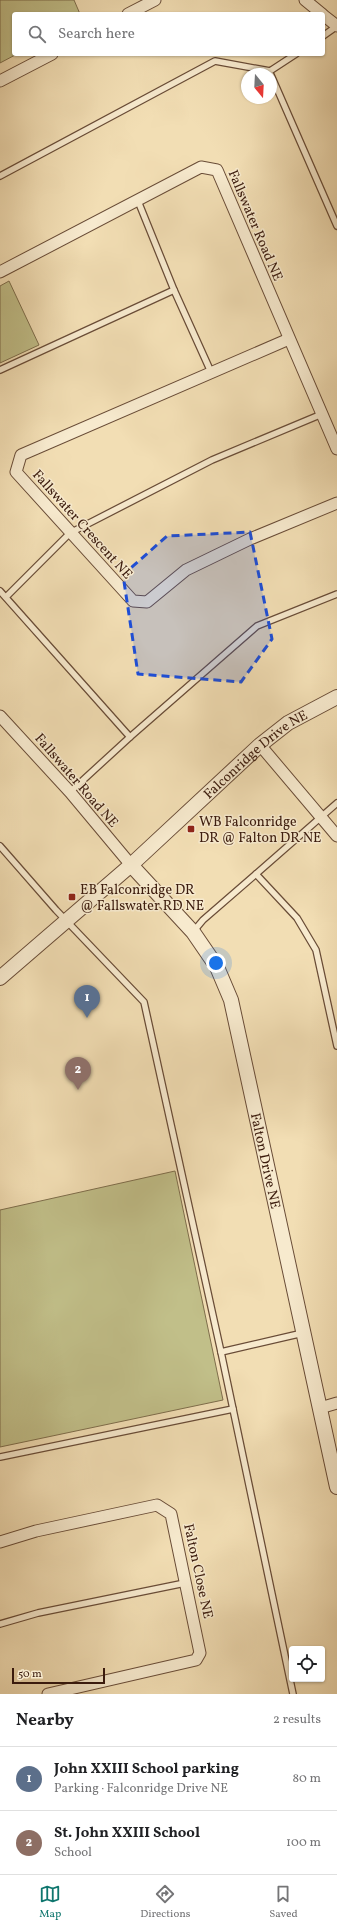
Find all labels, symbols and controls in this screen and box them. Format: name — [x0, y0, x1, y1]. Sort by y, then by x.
search box — [12, 12, 325, 56]
icon: search — [26, 23, 48, 45]
text: Search here — [58, 24, 135, 45]
north arrow — [241, 68, 277, 104]
street label: Fallswater Road NE — [223, 167, 287, 284]
street label: Fallswater Crescent NE — [28, 466, 136, 584]
street label: Falconridge Drive NE — [200, 706, 311, 804]
street label: Fallswater Road NE — [30, 730, 122, 832]
place label: WB Falconridge DR @ Falton DR NE — [199, 813, 321, 848]
marker: WB Falconridge DR @ Falton DR NE — [186, 824, 196, 834]
place label: EB Falconridge DR @ Fallswater RD NE — [80, 881, 204, 916]
marker: EB Falconridge DR @ Fallswater RD NE — [67, 892, 77, 902]
your location — [206, 953, 226, 973]
pin: 1 — [74, 985, 100, 1018]
pin: 2 — [65, 1057, 91, 1090]
street label: Falton Drive NE — [245, 1111, 284, 1211]
street label: Falton Close NE — [178, 1522, 217, 1621]
map controls — [289, 1646, 325, 1682]
button: locate — [289, 1646, 325, 1682]
scale bar — [12, 1666, 105, 1685]
text: 50 m — [18, 1667, 42, 1682]
text: Nearby — [16, 1709, 74, 1732]
text: 2 results — [273, 1711, 321, 1729]
text: John XXIII School parking — [54, 1759, 239, 1780]
text: 1 — [26, 1770, 32, 1788]
text: 80 m — [292, 1770, 321, 1788]
text: Parking · Falconridge Drive NE — [54, 1780, 228, 1798]
text: St. John XXIII School — [54, 1823, 200, 1844]
text: 2 — [26, 1834, 32, 1852]
text: 100 m — [286, 1834, 321, 1852]
text: School — [54, 1844, 92, 1862]
tab: Map — [39, 1883, 61, 1922]
tab: Directions — [140, 1883, 191, 1922]
tab: Saved — [269, 1883, 298, 1922]

